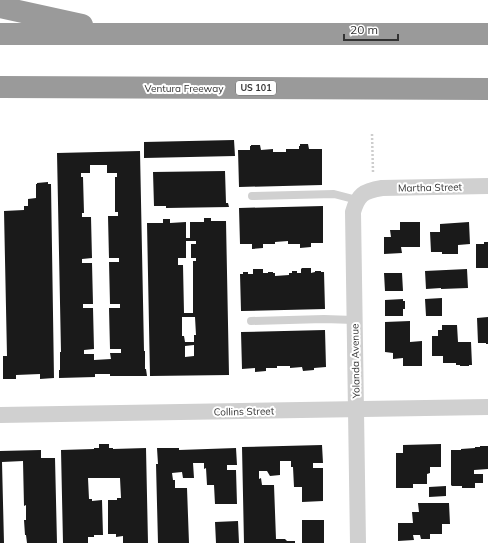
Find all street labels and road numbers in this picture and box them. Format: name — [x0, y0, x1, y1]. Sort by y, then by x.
road number: US 101 — [236, 81, 276, 95]
street label: Ventura Freeway — [145, 82, 224, 95]
street label: Martha Street — [398, 180, 463, 195]
street label: Yolanda Avenue — [348, 324, 363, 399]
street label: Collins Street — [214, 404, 275, 419]

